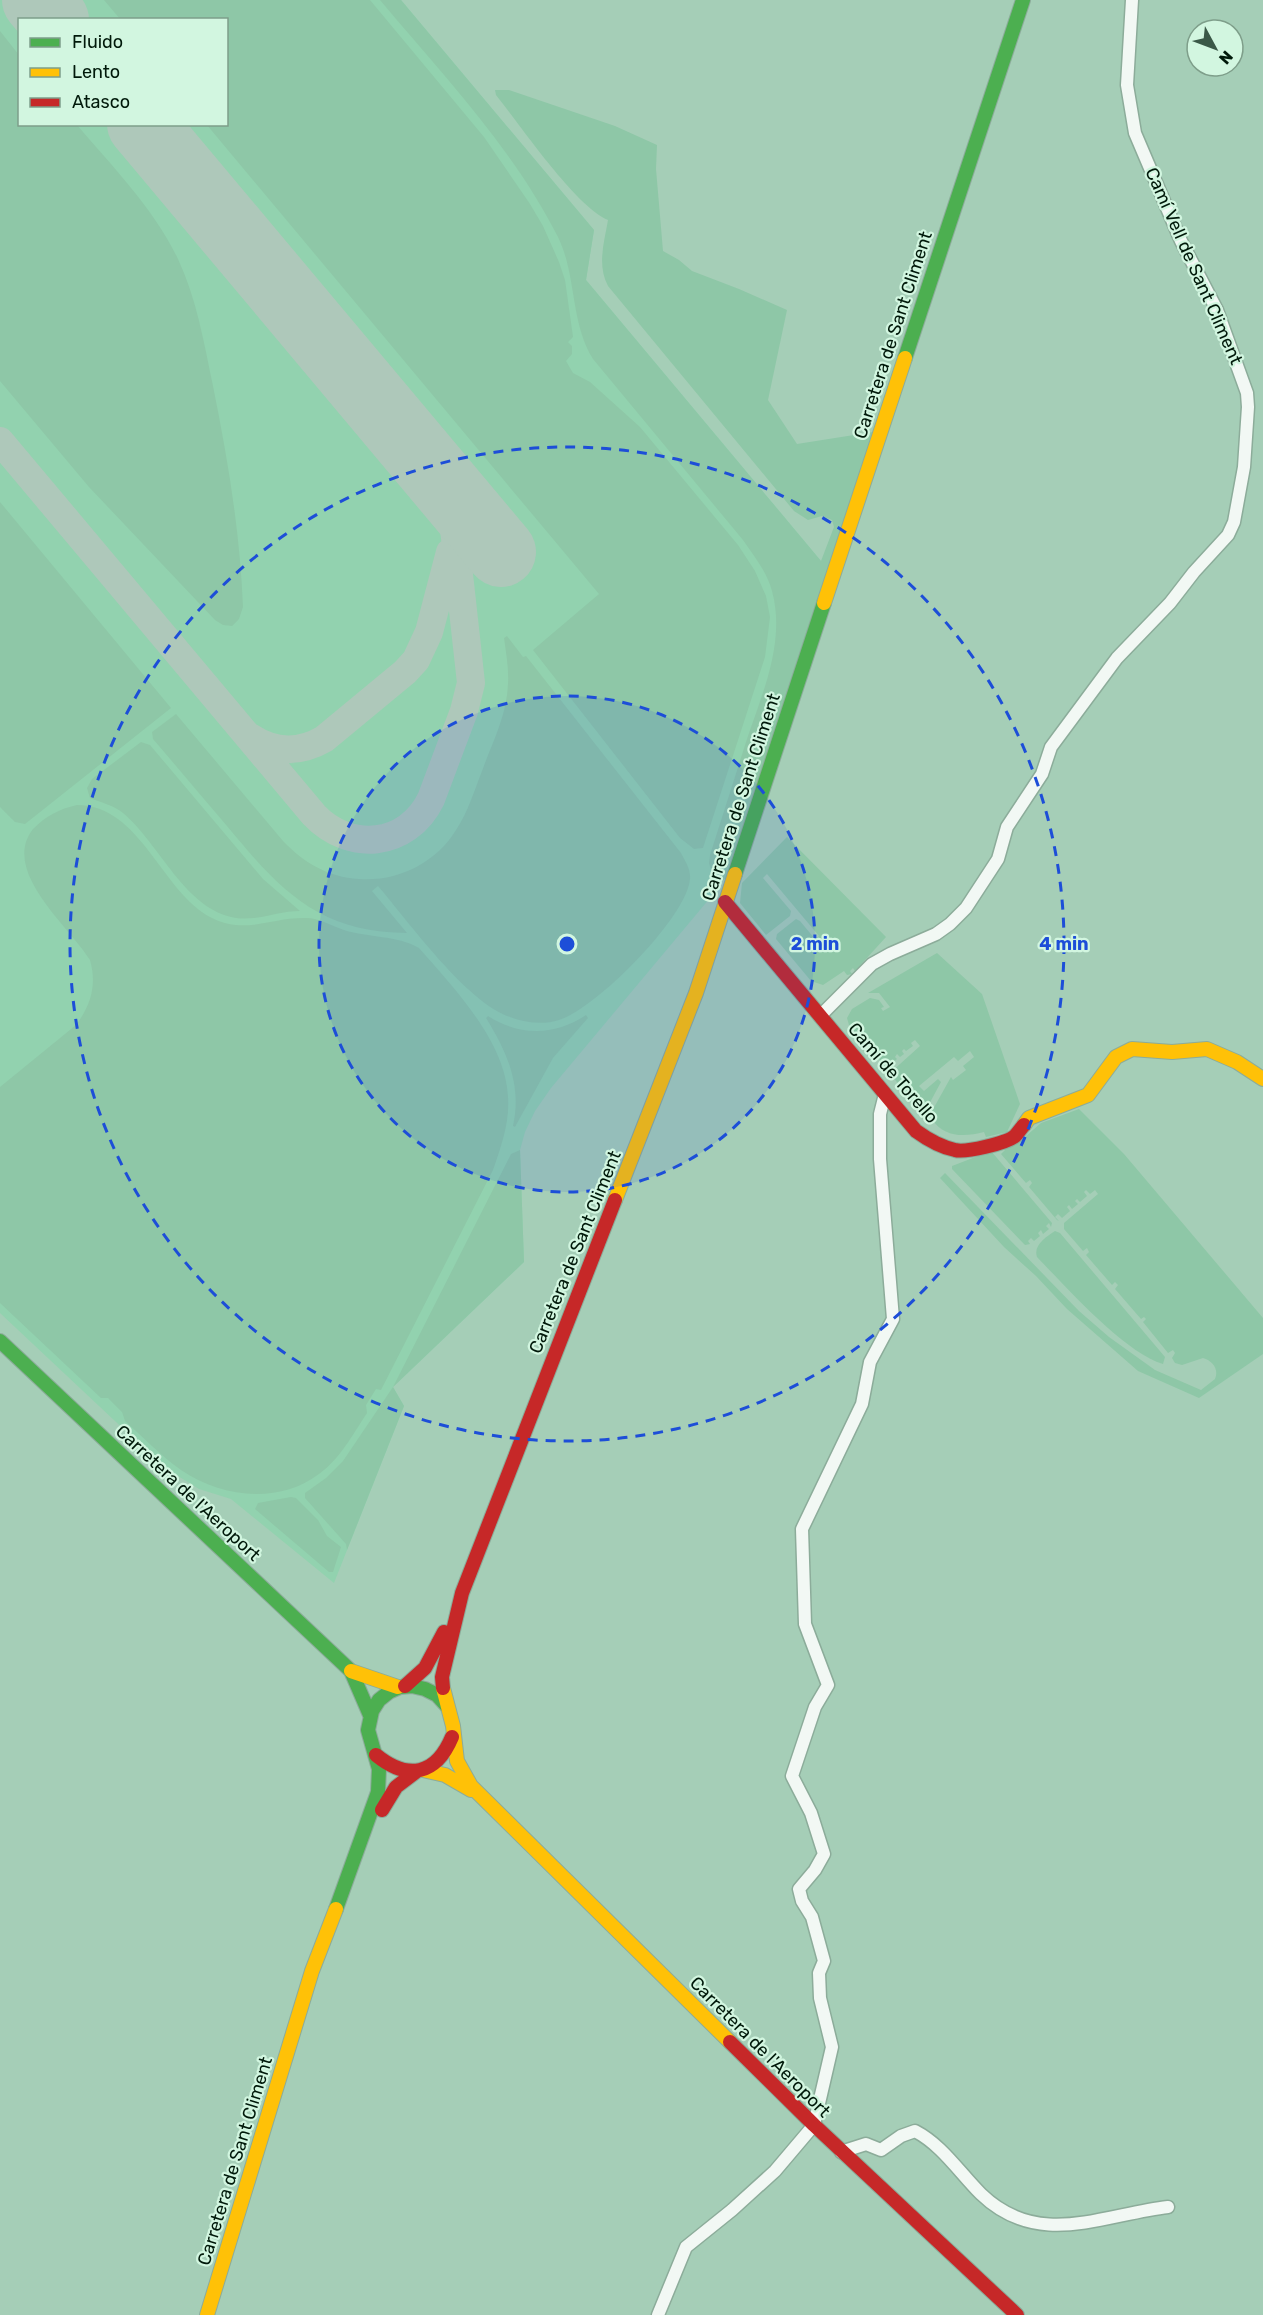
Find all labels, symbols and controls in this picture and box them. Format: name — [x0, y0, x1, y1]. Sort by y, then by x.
legend — [18, 18, 228, 126]
north arrow — [1185, 18, 1245, 78]
text: Fluido — [72, 31, 123, 53]
text: N — [1215, 47, 1237, 68]
text: Lento — [72, 61, 120, 83]
text: Atasco — [72, 91, 130, 113]
street label: Camí Vell de Sant Climent — [1141, 164, 1247, 368]
street label: Carretera de Sant Climent — [849, 229, 937, 441]
street label: Carretera de Sant Climent — [697, 691, 785, 903]
text: 2 min — [791, 933, 839, 955]
text: 4 min — [1039, 933, 1089, 955]
centre of rings — [557, 934, 577, 954]
street label: Camí de Torello — [843, 1018, 943, 1128]
street label: Carretera de Sant Climent — [524, 1147, 626, 1357]
street label: Carretera de l'Aeroport — [111, 1420, 265, 1566]
street label: Carretera de l'Aeroport — [685, 1972, 835, 2122]
street label: Carretera de Sant Climent — [193, 2054, 277, 2268]

